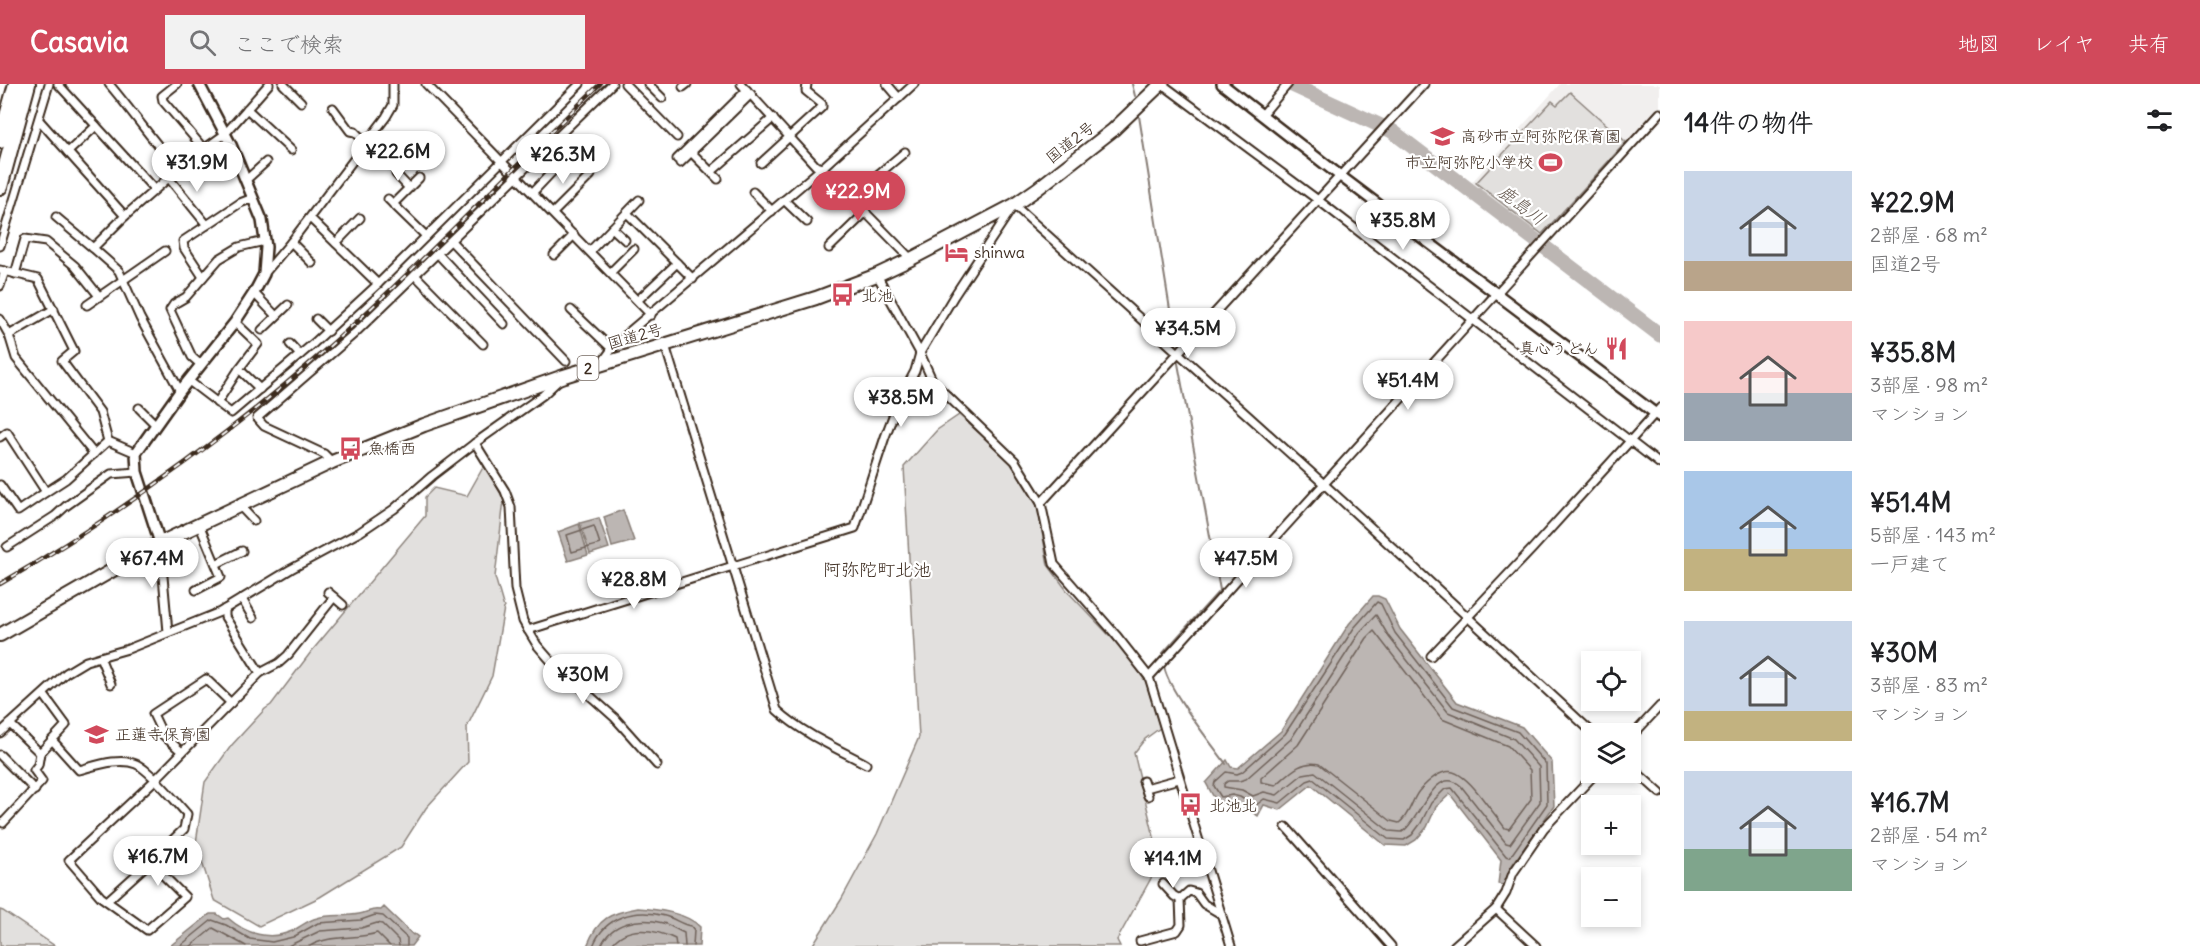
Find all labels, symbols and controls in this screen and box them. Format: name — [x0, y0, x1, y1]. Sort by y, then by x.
search box — [165, 15, 585, 69]
text: Casavia — [30, 24, 129, 60]
icon: search — [186, 26, 219, 59]
text: ここで検索 — [234, 30, 344, 58]
text: 地図 — [1958, 30, 2000, 57]
text: レイヤ — [2033, 30, 2095, 57]
text: 共有 — [2128, 30, 2170, 57]
icon: filters — [2143, 104, 2176, 137]
text: 14件の物件 — [1684, 106, 1813, 139]
street label: 国道2号 — [1041, 117, 1099, 167]
school or university icon: 高砂市立阿弥陀保育園 — [1430, 123, 1456, 149]
place label: 高砂市立阿弥陀保育園 — [1461, 126, 1621, 146]
pin: ¥22.6M — [349, 131, 447, 182]
pin: ¥26.3M — [514, 134, 612, 185]
text: ¥22.6M — [365, 138, 431, 163]
text: ¥26.3M — [530, 141, 596, 166]
pin: ¥31.9M — [148, 142, 246, 193]
text: ¥31.9M — [166, 149, 228, 174]
sports icon: 市立阿弥陀小学校 — [1538, 149, 1564, 175]
place label: 市立阿弥陀小学校 — [1405, 152, 1533, 172]
pin: ¥22.9M — [809, 171, 907, 222]
text: ¥22.9M — [825, 178, 891, 203]
water label: 鹿島川 — [1494, 180, 1550, 230]
text: ¥22.9M — [1870, 186, 1955, 219]
icon: home — [1732, 195, 1804, 267]
pin: ¥35.8M — [1354, 200, 1452, 251]
text: ¥35.8M — [1370, 207, 1436, 232]
text: 2部屋 · 68 m² — [1870, 222, 1988, 247]
hotel icon: shinwa — [943, 239, 969, 265]
place label: shinwa — [974, 242, 1025, 262]
text: 国道2号 — [1870, 251, 1941, 276]
bus stop icon: 北池 — [830, 282, 856, 308]
place label: 北池 — [861, 285, 893, 305]
pin: ¥34.5M — [1139, 308, 1237, 359]
text: ¥34.5M — [1155, 315, 1221, 340]
street label: 国道2号 — [605, 319, 665, 353]
restaurant icon: 真心うどん — [1604, 335, 1630, 361]
text: ¥35.8M — [1870, 336, 1956, 369]
place label: 真心うどん — [1519, 338, 1599, 358]
icon: home — [1732, 345, 1804, 417]
road number: 2 — [578, 356, 598, 380]
pin: ¥51.4M — [1359, 360, 1457, 411]
text: ¥51.4M — [1377, 367, 1439, 392]
text: 3部屋 · 98 m² — [1870, 372, 1988, 397]
pin: ¥38.5M — [852, 377, 950, 428]
text: ¥38.5M — [868, 384, 934, 409]
text: マンション — [1870, 401, 1969, 426]
bus stop icon: 魚橋西 — [337, 435, 363, 461]
place label: 魚橋西 — [368, 438, 416, 458]
text: ¥51.4M — [1870, 486, 1952, 519]
icon: home — [1732, 495, 1804, 567]
text: 5部屋 · 143 m² — [1870, 522, 1996, 547]
pin: ¥67.4M — [103, 538, 201, 589]
pin: ¥47.5M — [1197, 538, 1295, 589]
text: ¥67.4M — [120, 545, 184, 570]
text: ¥47.5M — [1214, 545, 1278, 570]
text: 一戸建て — [1870, 551, 1950, 576]
district label: 阿弥陀町北池 — [823, 558, 931, 581]
pin: ¥28.8M — [585, 559, 683, 610]
text: ¥28.8M — [601, 566, 667, 591]
text: ¥30M — [1870, 636, 1938, 669]
icon: home — [1732, 645, 1804, 717]
map controls — [1581, 651, 1641, 927]
button: locate — [1581, 651, 1641, 711]
pin: ¥30M — [547, 654, 619, 705]
text: ¥30M — [557, 661, 609, 686]
text: 3部屋 · 83 m² — [1870, 672, 1988, 697]
text: マンション — [1870, 701, 1969, 726]
school or university icon: 正蓮寺保育園 — [84, 721, 110, 747]
button: layers — [1581, 723, 1641, 783]
place label: 正蓮寺保育園 — [115, 724, 211, 744]
text: ¥16.7M — [1870, 786, 1950, 819]
bus stop icon: 北池北 — [1178, 792, 1204, 818]
place label: 北池北 — [1209, 795, 1257, 815]
button: + — [1581, 795, 1641, 855]
icon: home — [1732, 795, 1804, 867]
text: 2部屋 · 54 m² — [1870, 822, 1988, 847]
pin: ¥16.7M — [109, 836, 207, 887]
pin: ¥14.1M — [1124, 838, 1222, 889]
text: ¥16.7M — [127, 843, 189, 868]
text: ¥14.1M — [1144, 845, 1202, 870]
text: マンション — [1870, 851, 1969, 876]
button: − — [1581, 867, 1641, 927]

